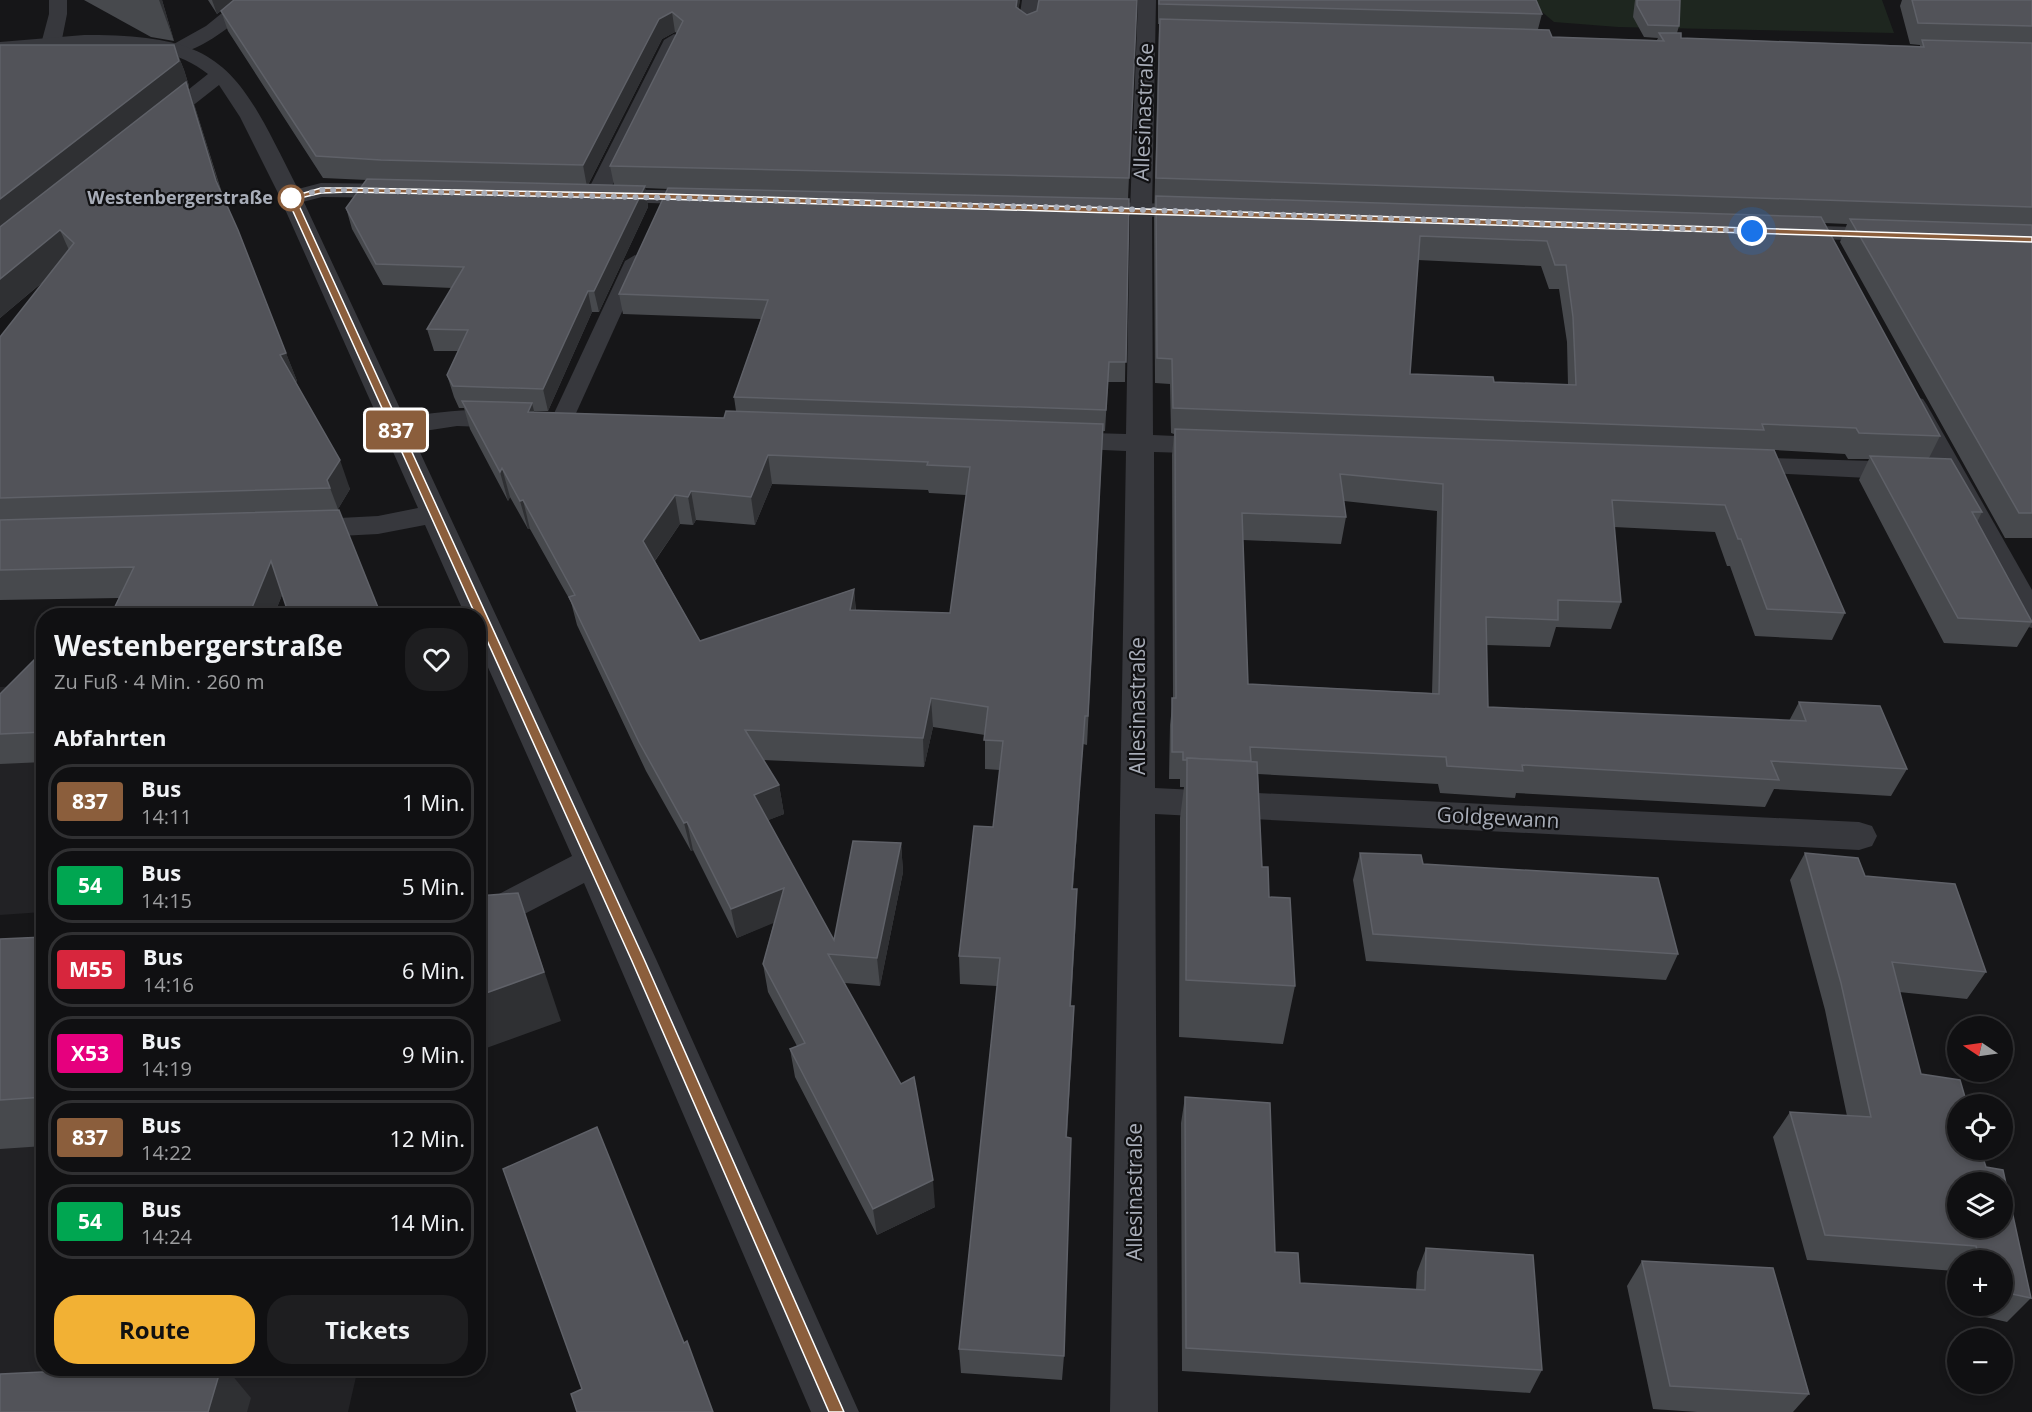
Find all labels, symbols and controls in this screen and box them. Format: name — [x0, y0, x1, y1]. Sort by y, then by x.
street label: Allesinastraße — [1127, 42, 1159, 181]
place label: Westenbergerstraße — [87, 185, 273, 209]
marker: Westenbergerstraße — [278, 185, 304, 211]
your location — [1737, 216, 1767, 246]
line badge: 837 — [362, 410, 430, 450]
text: 837 — [378, 416, 414, 444]
text: Westenbergerstraße — [54, 626, 343, 664]
button: heart — [405, 628, 468, 691]
street label: Allesinastraße — [1123, 637, 1151, 775]
text: Zu Fuß · 4 Min. · 260 m — [54, 668, 264, 695]
text: Abfahrten — [54, 722, 166, 752]
text: Bus — [141, 773, 181, 803]
text: 837 — [72, 787, 108, 815]
text: 1 Min. — [402, 787, 465, 817]
street label: Goldgewann — [1436, 800, 1560, 834]
text: 14:11 — [141, 803, 192, 830]
text: Bus — [141, 857, 181, 887]
text: 54 — [78, 871, 102, 899]
text: 5 Min. — [402, 871, 465, 901]
text: 14:15 — [141, 887, 192, 914]
text: Bus — [143, 941, 183, 971]
text: M55 — [69, 955, 113, 983]
text: 6 Min. — [402, 955, 465, 985]
text: 14:16 — [143, 971, 194, 998]
north arrow — [1947, 1016, 2013, 1082]
map controls — [1947, 1016, 2013, 1394]
text: Bus — [141, 1025, 181, 1055]
text: X53 — [71, 1039, 109, 1067]
text: 9 Min. — [402, 1039, 465, 1069]
text: 14:19 — [141, 1055, 192, 1082]
button: locate — [1947, 1094, 2013, 1160]
text: Bus — [141, 1109, 181, 1139]
text: 837 — [72, 1123, 108, 1151]
text: 12 Min. — [390, 1123, 465, 1153]
street label: Allesinastraße — [1120, 1123, 1148, 1261]
text: 14:22 — [141, 1139, 192, 1166]
button: layers — [1947, 1172, 2013, 1238]
text: Bus — [141, 1193, 181, 1223]
text: 54 — [78, 1207, 102, 1235]
text: 14 Min. — [390, 1207, 465, 1237]
text: 14:24 — [141, 1223, 192, 1250]
button: + — [1947, 1250, 2013, 1316]
button: Route — [54, 1295, 255, 1364]
button: Tickets — [267, 1295, 468, 1364]
button: − — [1947, 1328, 2013, 1394]

